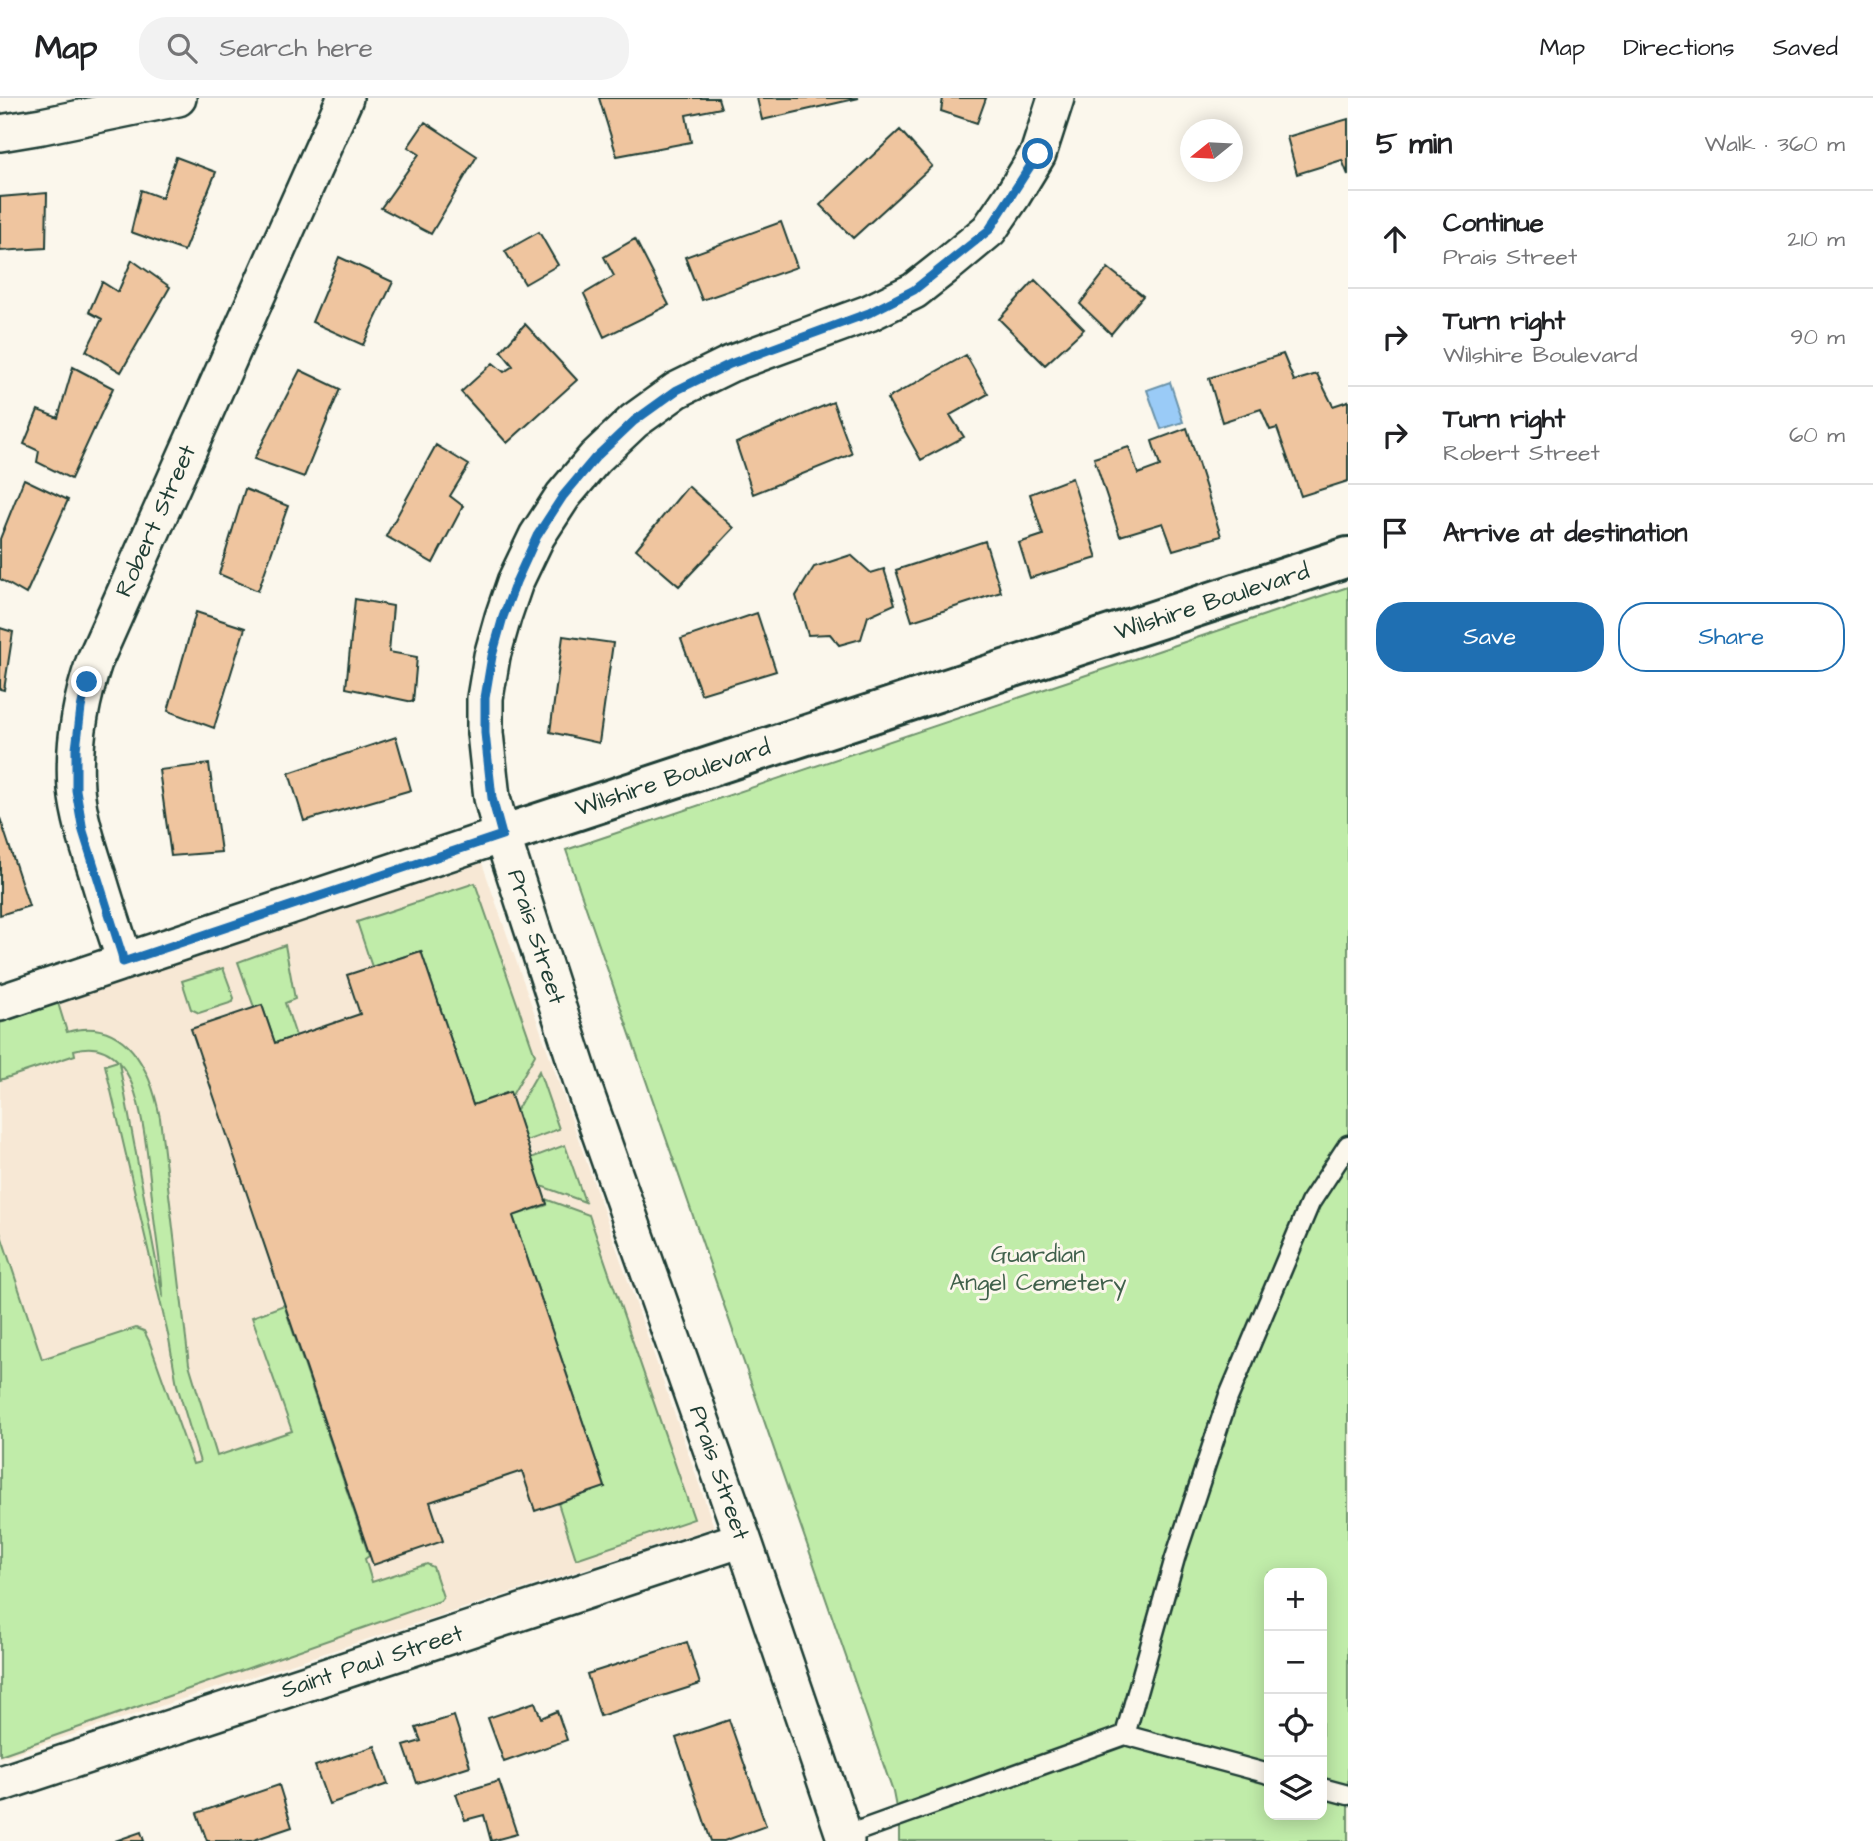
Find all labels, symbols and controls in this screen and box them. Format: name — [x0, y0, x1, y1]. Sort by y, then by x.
search box — [139, 17, 629, 80]
text: Map — [35, 25, 97, 71]
icon: search — [163, 29, 201, 67]
text: Search here — [219, 30, 373, 66]
text: Map — [1540, 31, 1585, 65]
text: Directions — [1623, 31, 1735, 65]
text: Saved — [1773, 31, 1838, 65]
north arrow — [1180, 119, 1243, 182]
text: 5 min — [1376, 123, 1452, 165]
text: Walk · 360 m — [1705, 128, 1845, 160]
route start — [1022, 138, 1053, 169]
text: Continue — [1443, 205, 1544, 241]
icon: ahead — [1376, 220, 1414, 258]
text: 210 m — [1787, 223, 1845, 255]
text: Prais Street — [1443, 241, 1577, 273]
text: Turn right — [1443, 303, 1565, 339]
icon: right — [1376, 318, 1414, 356]
text: 90 m — [1790, 321, 1845, 353]
text: Wilshire Boulevard — [1443, 339, 1638, 371]
text: Turn right — [1443, 401, 1565, 437]
icon: right — [1376, 416, 1414, 454]
text: 60 m — [1789, 419, 1845, 451]
text: Robert Street — [1443, 437, 1600, 469]
street label: Robert Street — [107, 439, 205, 603]
icon: arrive — [1376, 514, 1414, 552]
text: Arrive at destination — [1443, 515, 1688, 551]
street label: Wilshire Boulevard — [1110, 554, 1314, 650]
button: Save — [1376, 602, 1604, 672]
button: Share — [1618, 602, 1845, 672]
route end — [71, 666, 102, 697]
street label: Wilshire Boulevard — [571, 730, 775, 826]
street label: Prais Street — [498, 865, 574, 1009]
park label: Guardian Angel Cemetery — [950, 1238, 1126, 1301]
street label: Prais Street — [680, 1401, 758, 1545]
map controls — [1264, 1568, 1327, 1820]
button: + — [1264, 1568, 1327, 1631]
street label: Saint Paul Street — [277, 1616, 468, 1707]
button: − — [1264, 1631, 1327, 1694]
button: locate — [1264, 1694, 1327, 1757]
button: layers — [1264, 1757, 1327, 1820]

